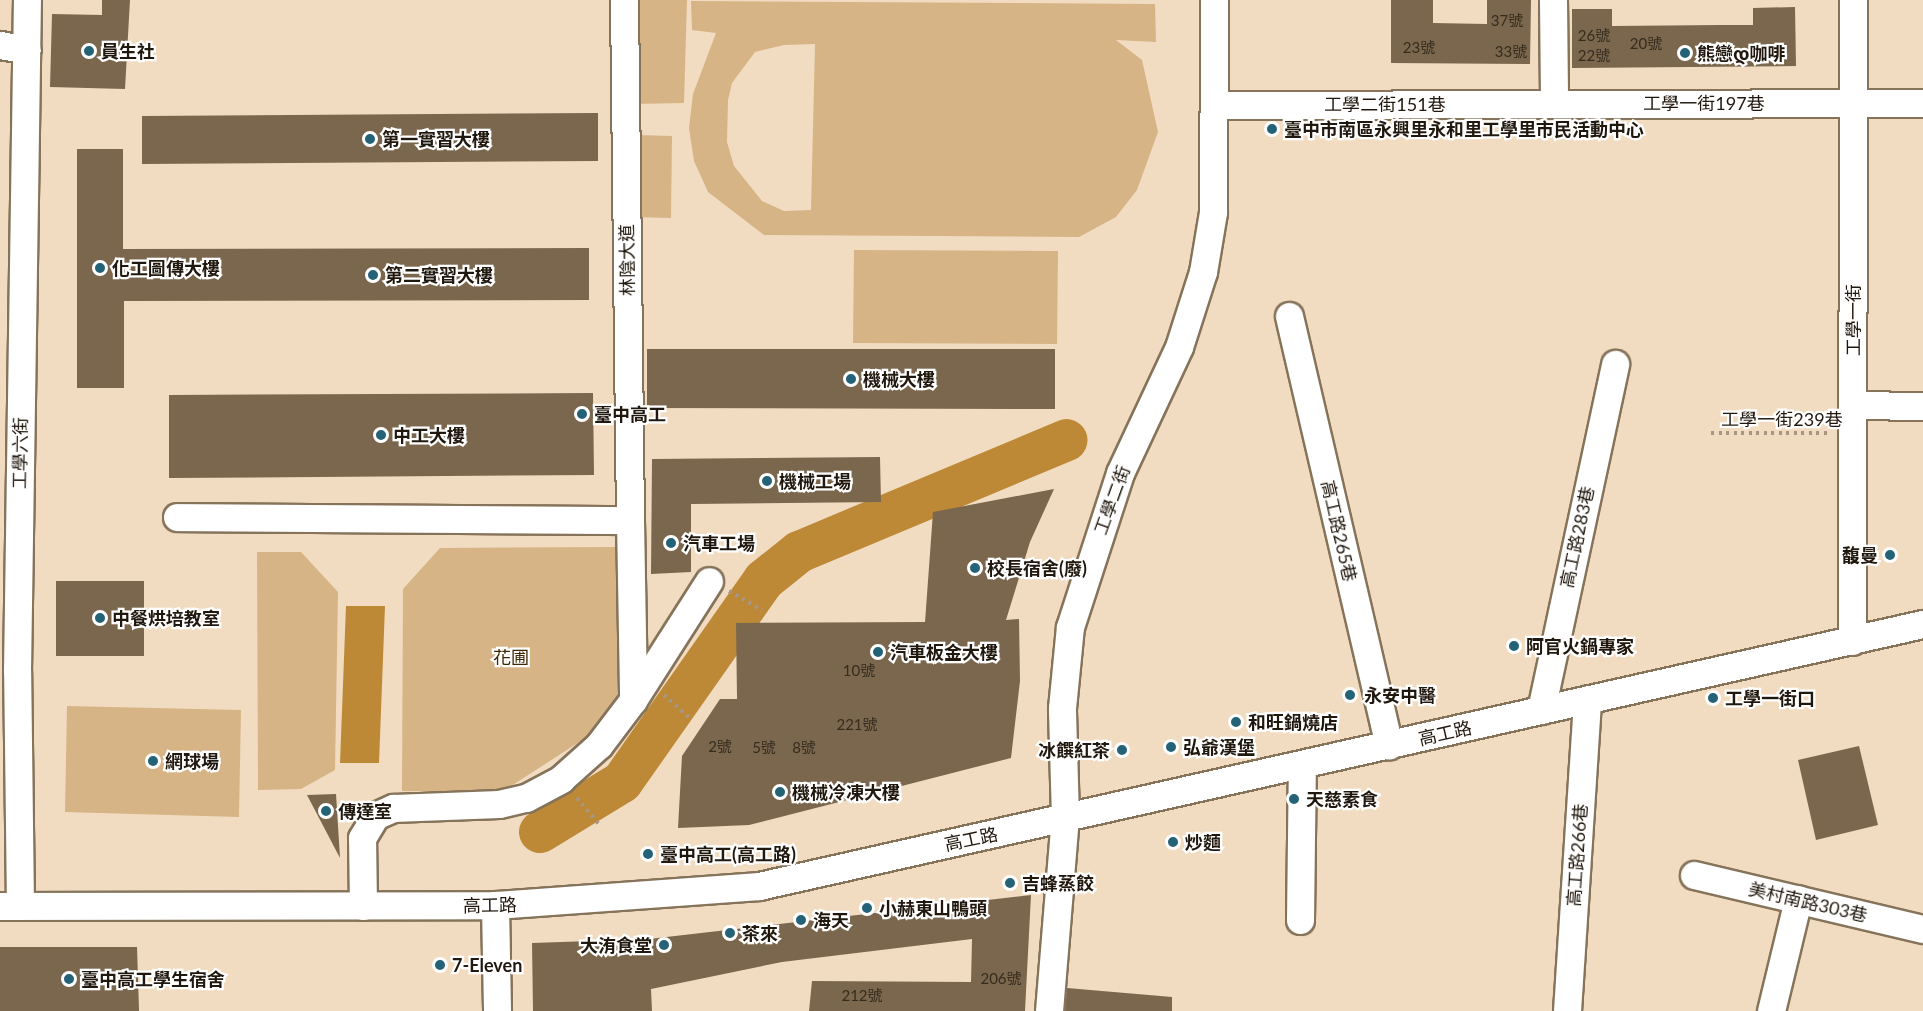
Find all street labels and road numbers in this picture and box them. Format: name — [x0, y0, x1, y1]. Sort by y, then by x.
street label: 工學一街197巷 — [1643, 92, 1765, 114]
street label: 工學二街151巷 — [1324, 93, 1446, 115]
street label: 林陰大道 — [616, 224, 638, 296]
street label: 工學一街 — [1842, 284, 1864, 356]
street label: 工學一街239巷 — [1721, 408, 1843, 430]
street label: 工學六街 — [9, 417, 31, 489]
street label: 工學二街 — [1090, 462, 1134, 538]
street label: 高工路265巷 — [1317, 478, 1361, 584]
street label: 高工路283巷 — [1556, 484, 1598, 590]
street label: 高工路 — [1416, 716, 1474, 750]
street label: 高工路266巷 — [1563, 803, 1591, 907]
street label: 高工路 — [942, 823, 1000, 855]
street label: 美村南路303巷 — [1746, 878, 1870, 926]
street label: 高工路 — [463, 894, 517, 916]

